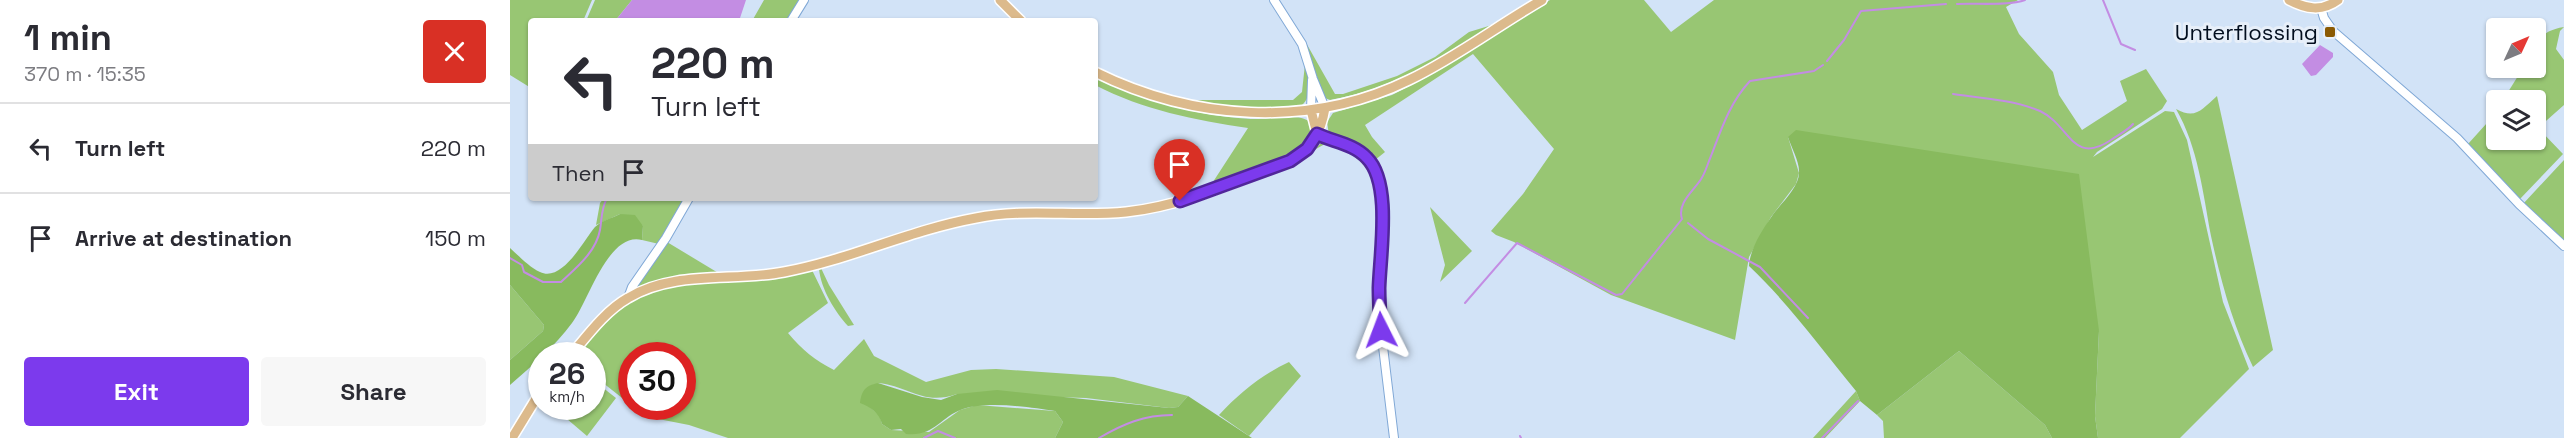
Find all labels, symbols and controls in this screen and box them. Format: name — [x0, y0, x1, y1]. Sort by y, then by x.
text: 1 min — [24, 15, 112, 61]
place label: Unterflossing — [2175, 18, 2318, 46]
north arrow — [2486, 18, 2546, 78]
map controls — [2486, 18, 2546, 150]
button: close — [423, 20, 486, 83]
marker: Unterflossing — [2323, 25, 2337, 39]
text: 220 m — [651, 37, 775, 90]
icon: left — [552, 42, 630, 120]
text: 370 m · 15:35 — [24, 61, 146, 87]
text: Turn left — [651, 89, 761, 124]
button: layers — [2486, 90, 2546, 150]
icon: left — [24, 132, 57, 165]
text: Turn left — [75, 134, 165, 162]
text: 220 m — [421, 134, 486, 162]
pin — [1154, 139, 1205, 201]
icon: arrive — [1163, 148, 1196, 181]
icon: arrive — [617, 156, 650, 189]
text: Then — [552, 159, 605, 187]
icon: arrive — [24, 222, 57, 255]
text: Arrive at destination — [75, 224, 292, 252]
text: 150 m — [425, 224, 486, 252]
position arrow — [1349, 298, 1413, 362]
speed limit sign: 30 — [618, 342, 696, 420]
text: 26 — [549, 354, 585, 393]
button: Exit — [24, 357, 249, 426]
button: Share — [261, 357, 486, 426]
text: km/h — [549, 387, 585, 406]

